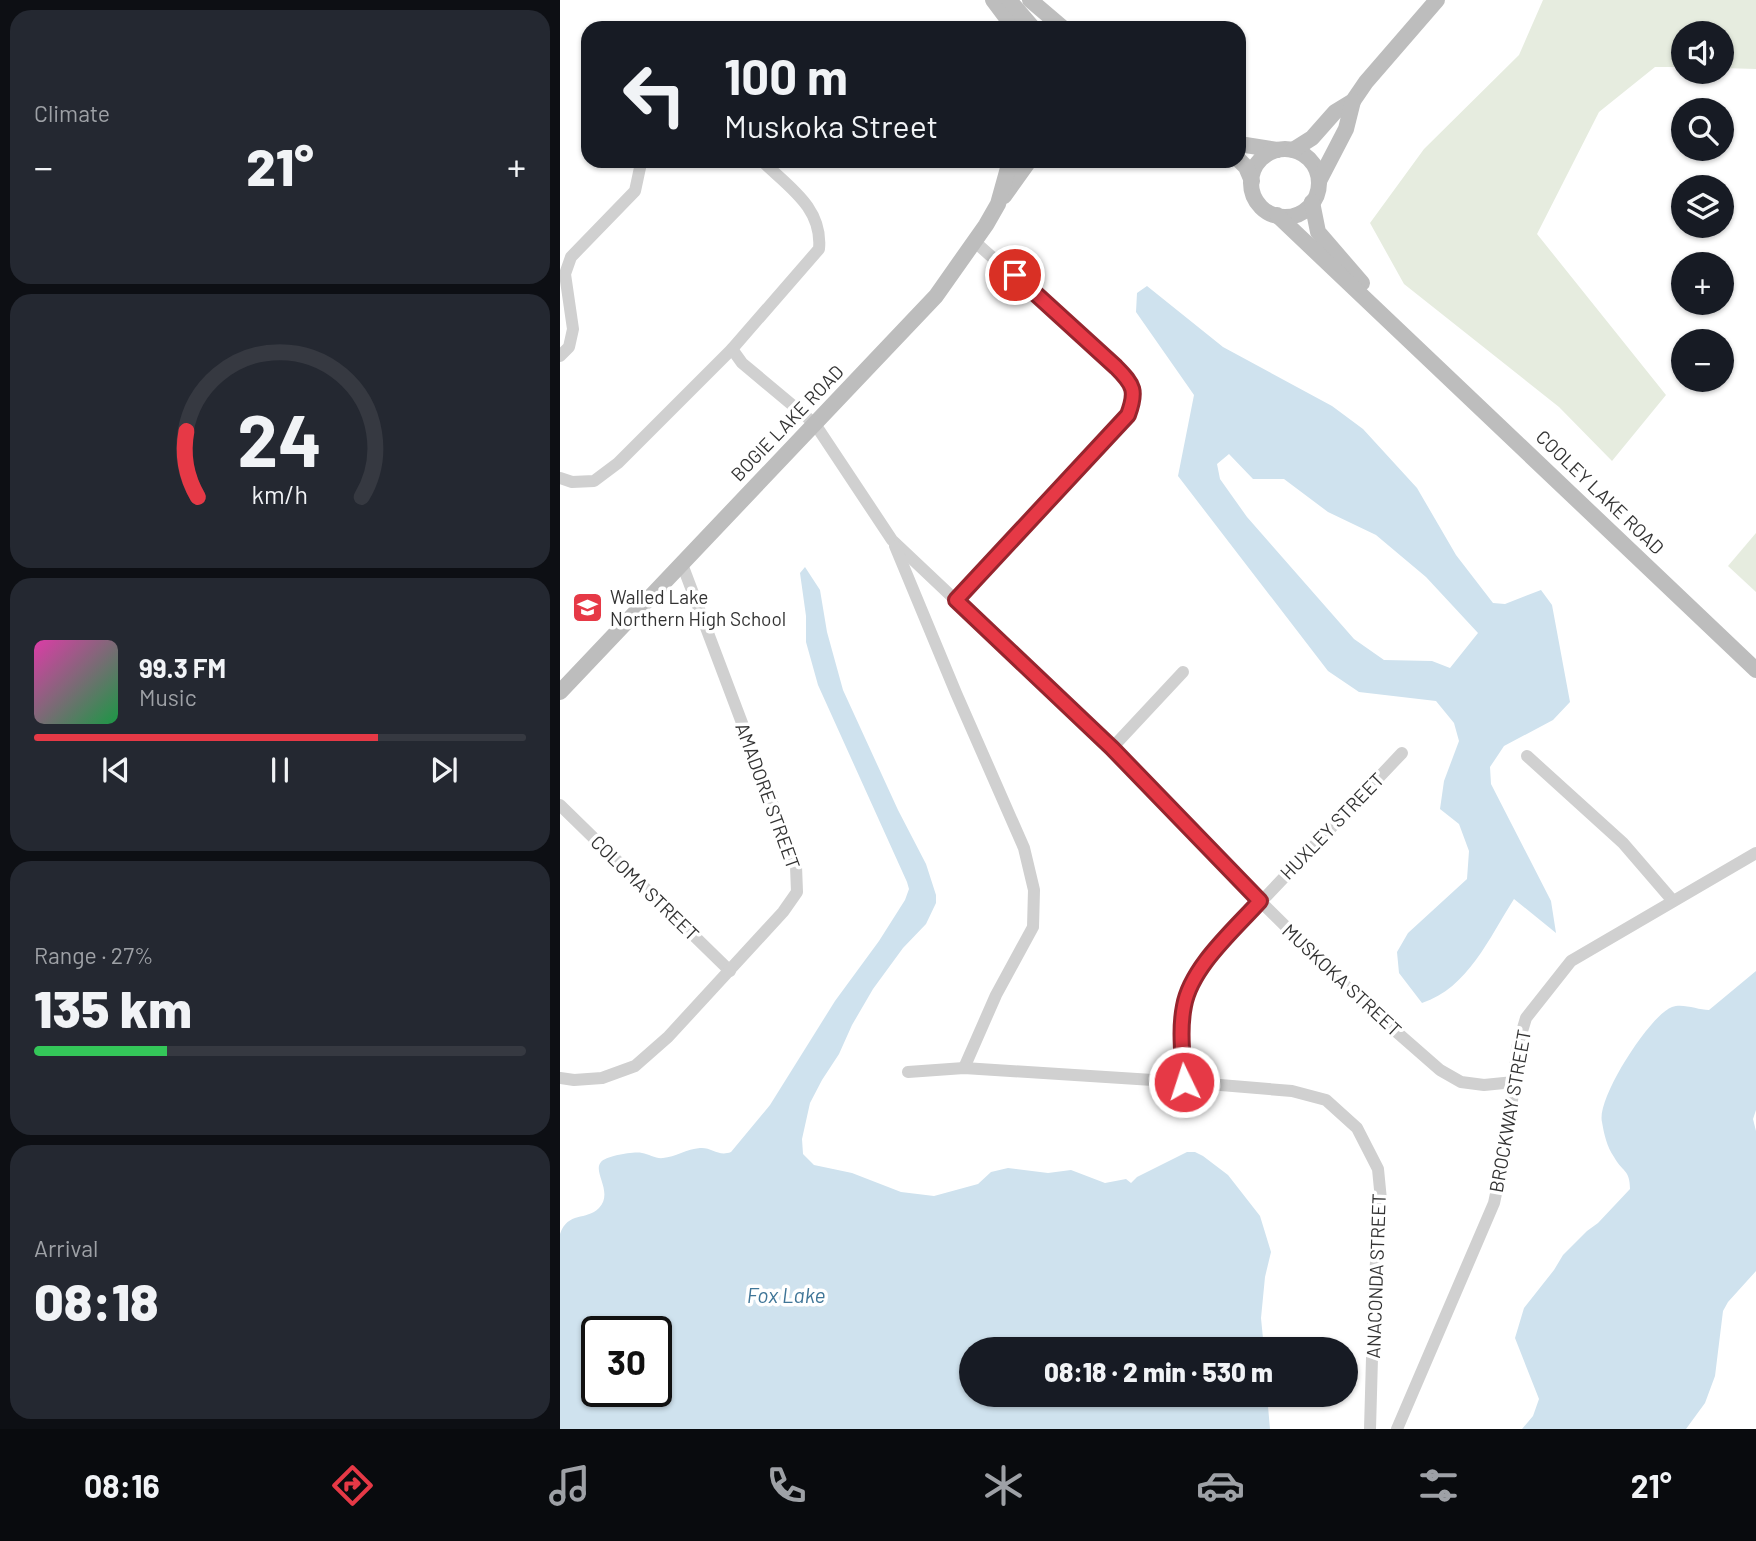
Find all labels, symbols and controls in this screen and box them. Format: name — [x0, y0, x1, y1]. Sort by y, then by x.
map controls — [1671, 21, 1734, 392]
button: sound — [1671, 21, 1734, 84]
text: 100 m — [724, 46, 848, 105]
icon: left — [609, 49, 700, 140]
button: search — [1671, 98, 1734, 161]
text: Climate — [34, 99, 110, 127]
text: Muskoka Street — [724, 106, 938, 144]
text: 21° — [246, 134, 314, 196]
text: − — [34, 143, 53, 189]
text: + — [507, 143, 526, 189]
button: layers — [1671, 175, 1734, 238]
pin — [985, 245, 1045, 305]
button: + — [1671, 252, 1734, 315]
icon: arrive — [996, 256, 1034, 294]
button: − — [1671, 329, 1734, 392]
street label: BOGIE LAKE ROAD — [725, 360, 848, 485]
text: 24 — [238, 394, 322, 482]
street label: COOLEY LAKE ROAD — [1532, 425, 1669, 559]
text: km/h — [252, 478, 308, 508]
place label: Walled Lake Northern High School — [610, 585, 786, 630]
school or university icon: Walled Lake Northern High School — [570, 591, 604, 625]
text: 99.3 FM — [139, 652, 226, 683]
text: Music — [139, 683, 197, 711]
street label: AMADORE STREET — [731, 720, 806, 872]
icon: previous — [97, 751, 135, 789]
icon: pause — [261, 751, 299, 789]
icon: next — [425, 751, 463, 789]
street label: HUXLEY STREET — [1275, 767, 1388, 884]
street label: COLOMA STREET — [586, 830, 704, 945]
street label: MUSKOKA STREET — [1278, 919, 1407, 1041]
text: Range · 27% — [34, 941, 154, 969]
text: 135 km — [34, 976, 192, 1038]
street label: BROCKWAY STREET — [1484, 1028, 1535, 1194]
position arrow — [1147, 1045, 1221, 1119]
street label: ANACONDA STREET — [1361, 1193, 1390, 1359]
text: Arrival — [34, 1234, 98, 1262]
text: 08:18 — [34, 1269, 159, 1331]
water label: Fox Lake — [747, 1282, 825, 1307]
speed limit sign: 30 — [581, 1316, 672, 1407]
text: 08:18 · 2 min · 530 m — [1044, 1356, 1273, 1387]
icon: directions — [328, 1461, 377, 1510]
icon: music — [545, 1461, 594, 1510]
icon: phone — [762, 1461, 811, 1510]
icon: climate — [979, 1461, 1028, 1510]
icon: car — [1196, 1461, 1245, 1510]
icon: filters — [1414, 1461, 1463, 1510]
text: 08:16 — [84, 1466, 160, 1504]
text: 21° — [1631, 1466, 1672, 1504]

